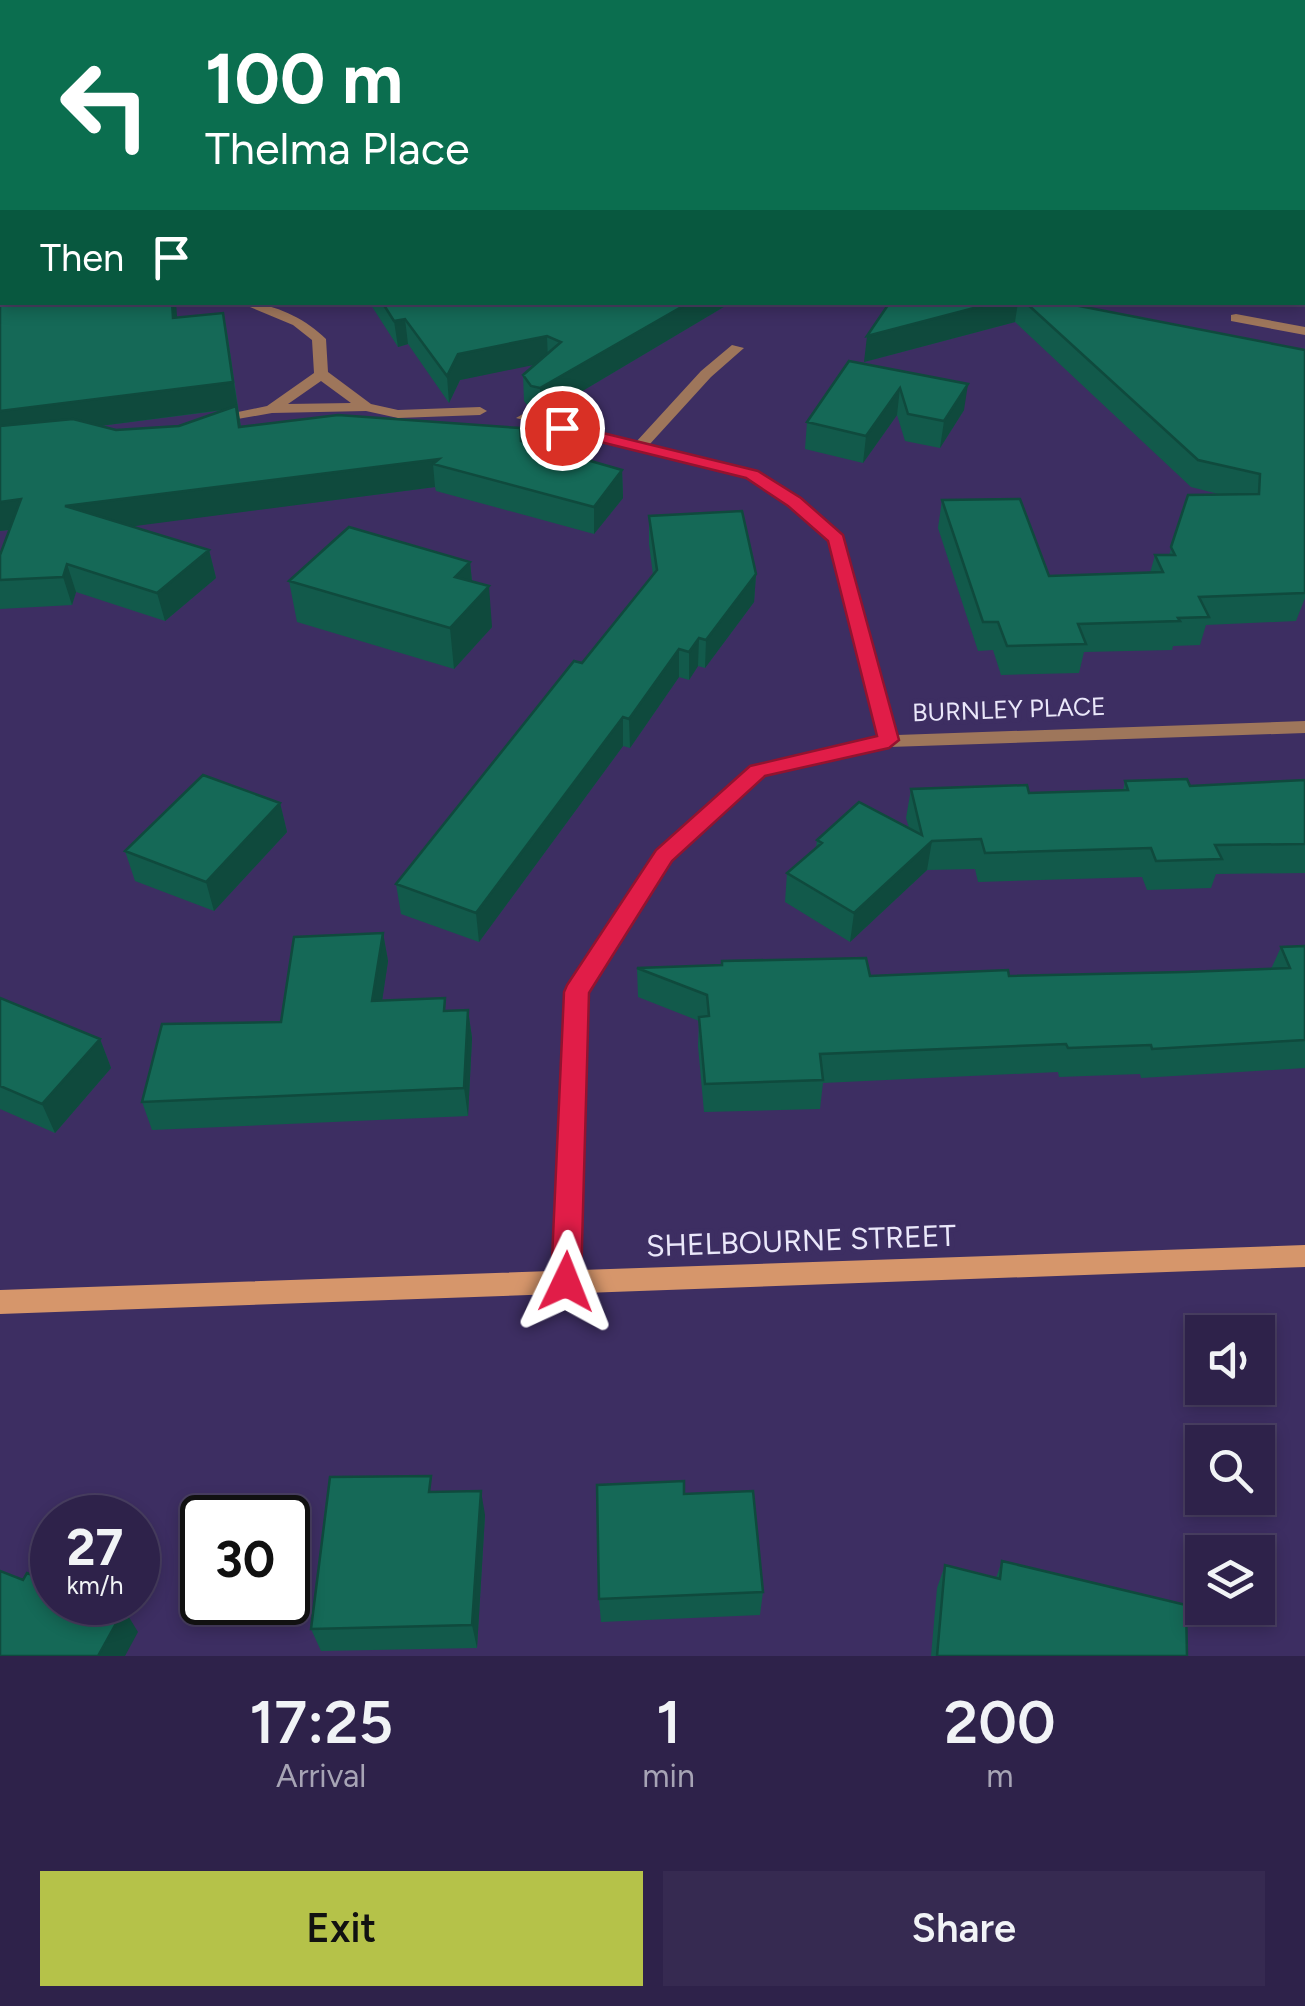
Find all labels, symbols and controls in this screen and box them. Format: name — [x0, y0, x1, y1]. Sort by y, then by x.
text: 100 m — [205, 36, 403, 121]
icon: left — [40, 40, 170, 170]
text: Thelma Place — [205, 121, 470, 175]
icon: arrive — [144, 230, 199, 285]
text: Then — [40, 235, 124, 281]
pin — [520, 386, 605, 471]
icon: arrive — [535, 401, 590, 456]
street label: BURNLEY PLACE — [912, 691, 1106, 727]
street label: SHELBOURNE STREET — [645, 1217, 957, 1264]
position arrow — [514, 1230, 618, 1334]
map controls — [1185, 1315, 1275, 1625]
button: sound — [1185, 1315, 1275, 1405]
button: search — [1185, 1425, 1275, 1515]
speed limit sign: 30 — [180, 1495, 310, 1625]
text: 27 — [67, 1517, 123, 1578]
button: layers — [1185, 1535, 1275, 1625]
text: km/h — [66, 1570, 124, 1600]
text: 17:25 — [249, 1686, 393, 1758]
text: 1 — [656, 1686, 681, 1758]
text: 200 — [944, 1686, 1056, 1758]
text: Arrival — [276, 1757, 366, 1795]
text: min — [642, 1757, 695, 1795]
text: m — [986, 1757, 1014, 1795]
button: Exit — [40, 1871, 643, 1986]
button: Share — [663, 1871, 1265, 1986]

